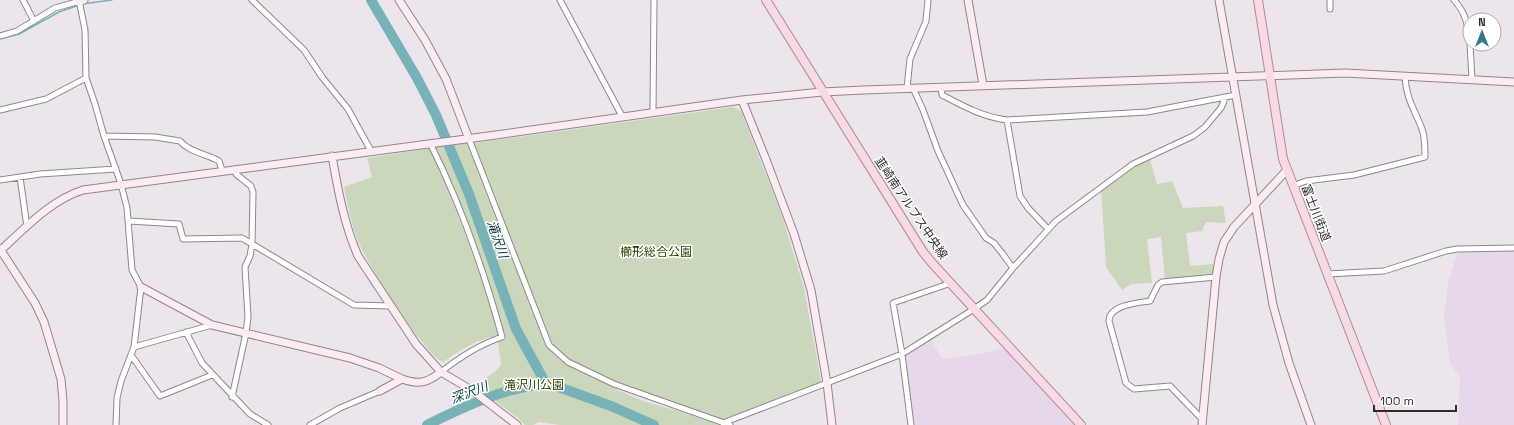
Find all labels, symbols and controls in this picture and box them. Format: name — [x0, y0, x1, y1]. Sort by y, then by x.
north arrow — [1462, 12, 1502, 52]
text: N — [1478, 15, 1486, 29]
street label: 韮崎南アルプス中央線 — [871, 154, 951, 262]
street label: 富士川街道 — [1298, 182, 1334, 244]
water label: 滝沢川 — [483, 218, 513, 262]
park label: 櫛形総合公園 — [620, 244, 692, 260]
water label: 深沢川 — [448, 377, 492, 407]
park label: 滝沢川公園 — [504, 377, 564, 393]
scale bar — [1374, 387, 1456, 413]
text: 100 m — [1380, 393, 1414, 409]

